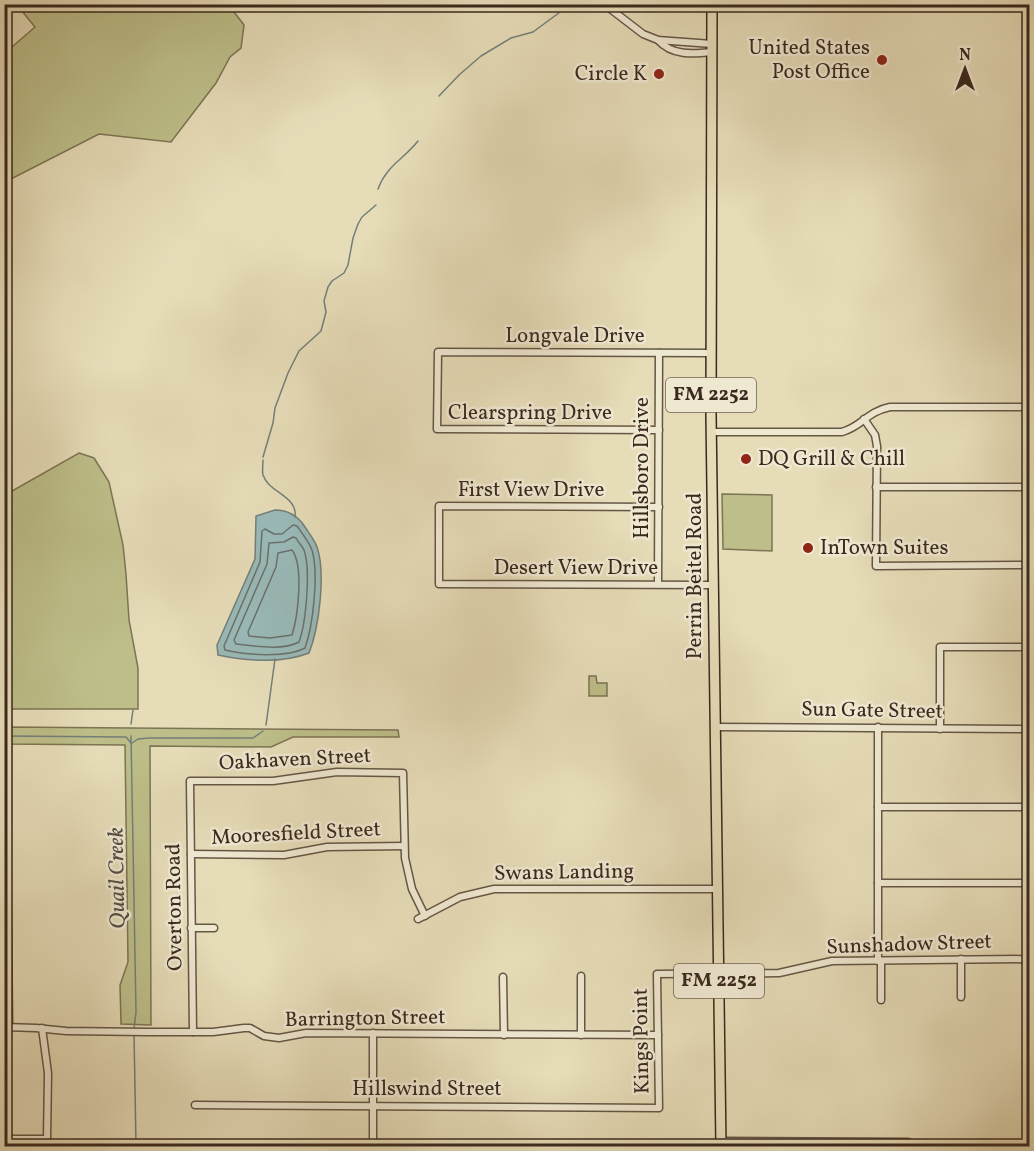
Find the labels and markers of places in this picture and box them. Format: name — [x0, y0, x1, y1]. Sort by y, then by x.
place label: United States Post Office — [749, 34, 870, 87]
marker: United States Post Office — [875, 53, 889, 67]
place label: Circle K — [575, 60, 647, 89]
marker: Circle K — [652, 67, 666, 81]
place label: DQ Grill & Chill — [758, 445, 905, 474]
marker: DQ Grill & Chill — [739, 452, 753, 466]
place label: InTown Suites — [820, 534, 949, 563]
marker: InTown Suites — [801, 541, 815, 555]

